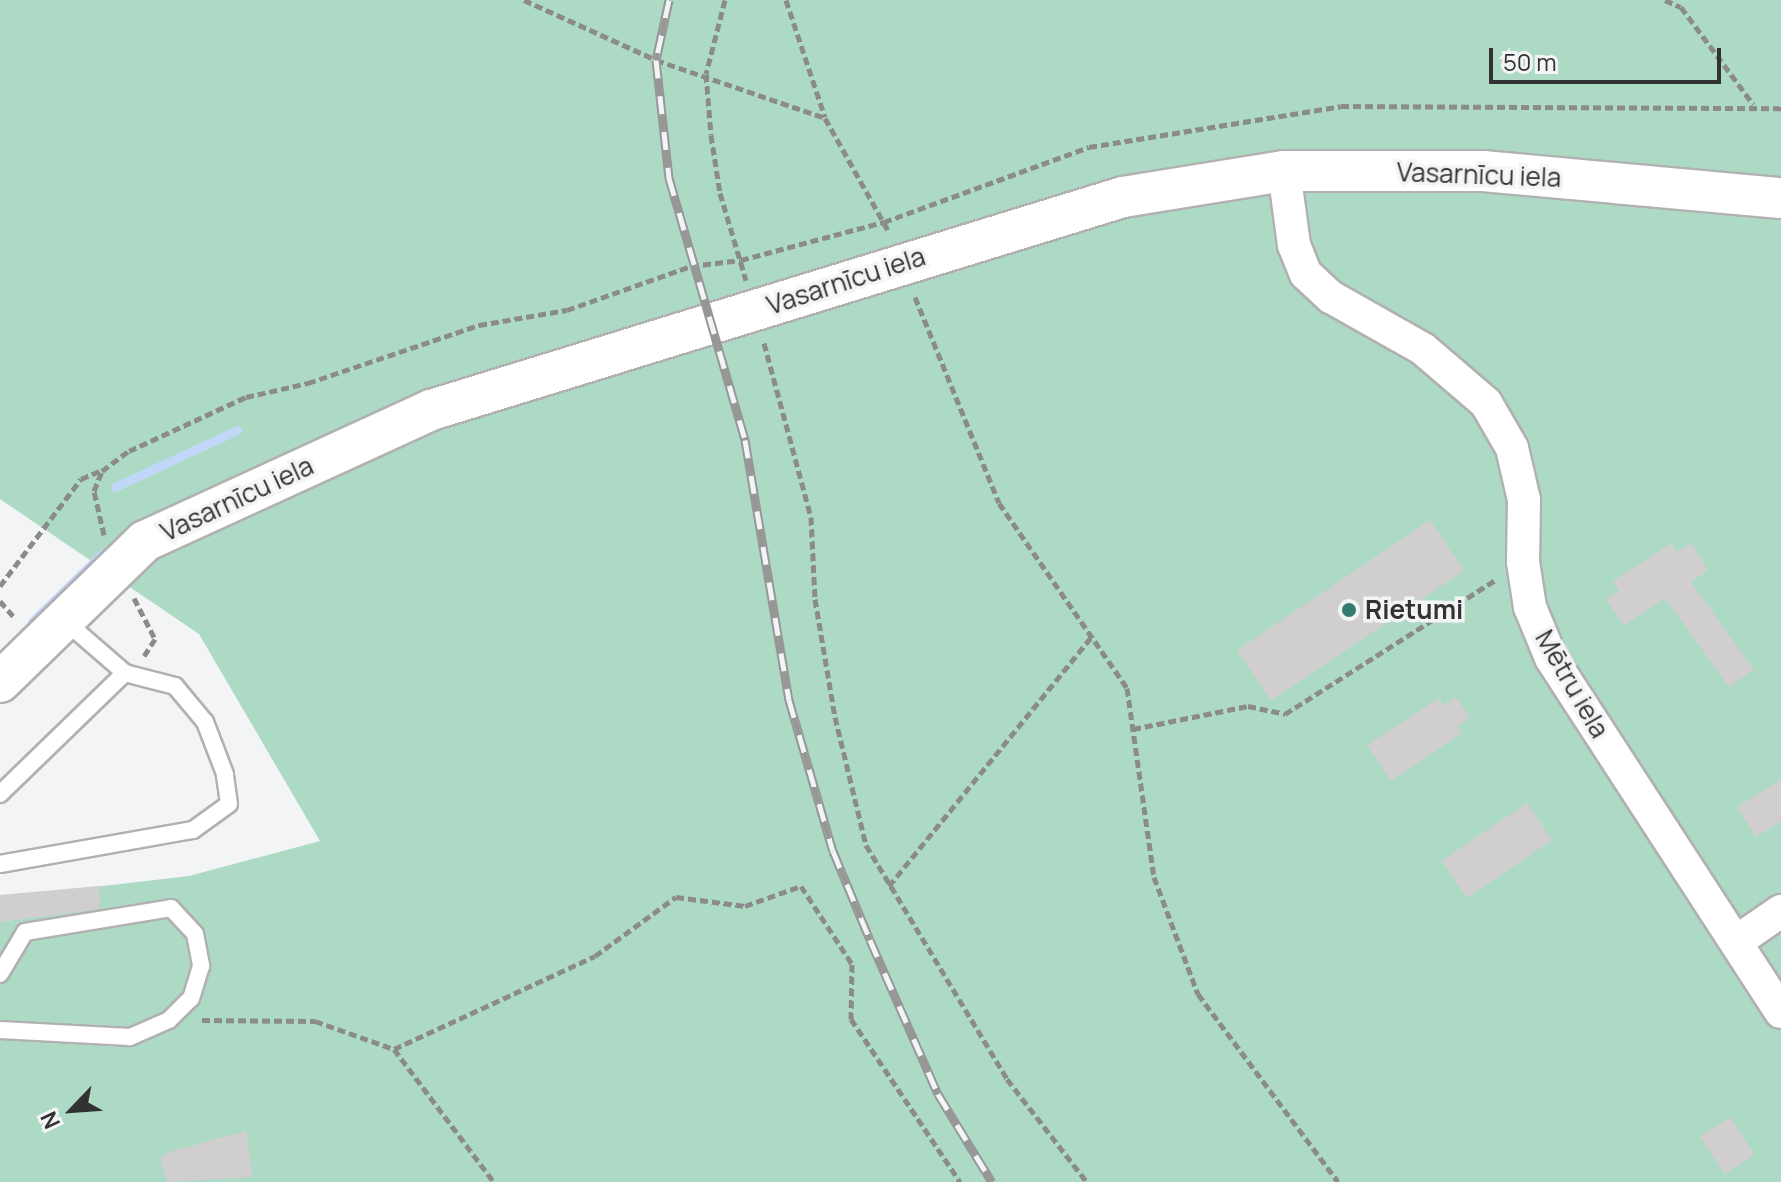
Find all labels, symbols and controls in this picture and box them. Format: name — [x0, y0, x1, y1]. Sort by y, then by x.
scale bar — [1493, 32, 1725, 82]
text: 50 m — [1503, 45, 1557, 78]
street label: Vasarnīcu iela — [1396, 157, 1562, 193]
street label: Vasarnīcu iela — [763, 241, 929, 321]
street label: Vasarnīcu iela — [156, 450, 318, 548]
place label: Rietumi — [1365, 594, 1463, 626]
marker: Rietumi — [1340, 601, 1358, 619]
street label: Mētru iela — [1529, 625, 1615, 743]
north arrow — [32, 1070, 112, 1150]
text: N — [33, 1107, 67, 1134]

